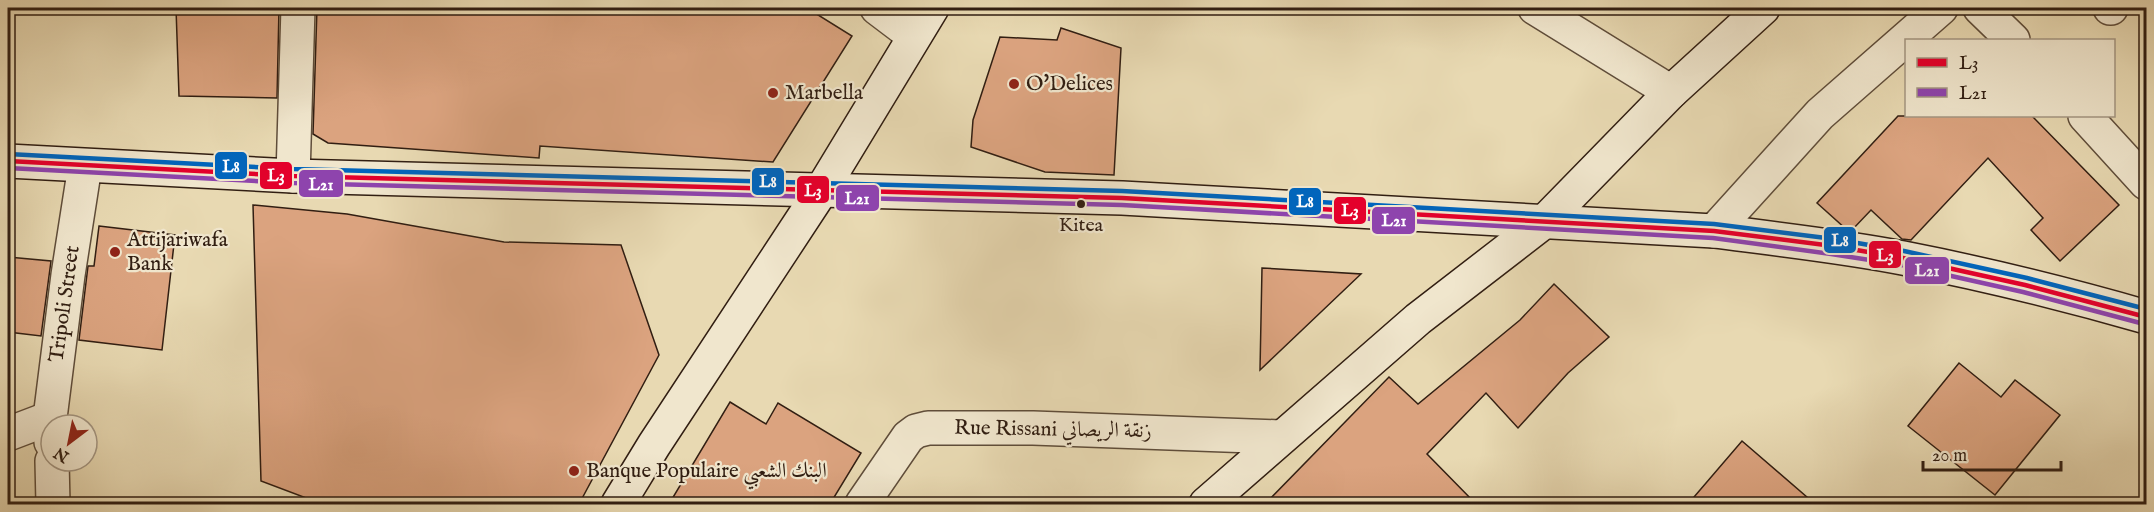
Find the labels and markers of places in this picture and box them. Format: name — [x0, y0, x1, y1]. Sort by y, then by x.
place label: O'Delices — [1026, 71, 1113, 98]
marker: O'Delices — [1007, 77, 1021, 91]
place label: Marbella — [785, 80, 864, 107]
marker: Marbella — [766, 86, 780, 100]
marker: Kitea — [1075, 198, 1087, 210]
place label: Kitea — [1059, 213, 1104, 238]
place label: Attijariwafa Bank — [126, 227, 229, 278]
marker: Attijariwafa Bank — [108, 245, 122, 259]
place label: Banque Populaire البنك الشعبي — [586, 458, 827, 490]
marker: Banque Populaire البنك الشعبي — [567, 464, 581, 478]

